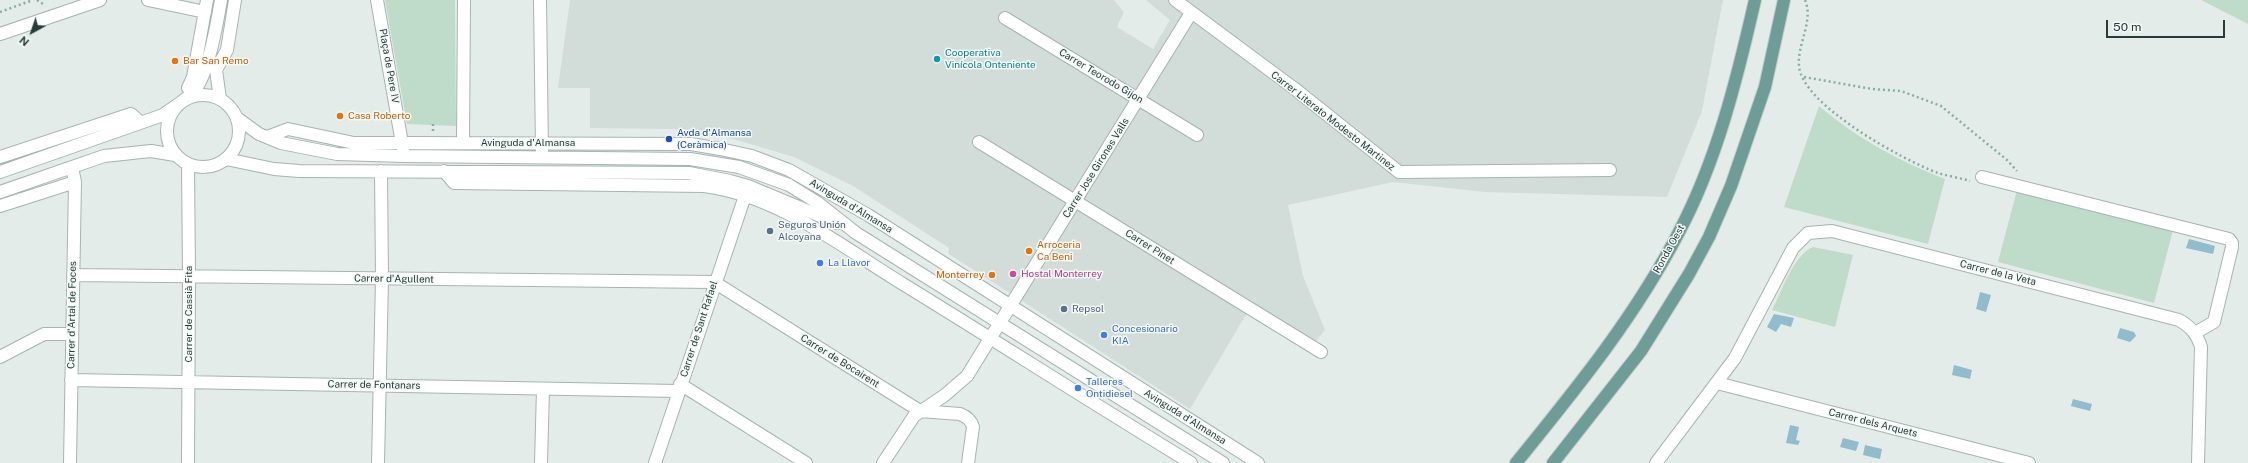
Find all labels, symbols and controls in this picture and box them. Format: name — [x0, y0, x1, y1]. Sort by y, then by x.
north arrow — [12, 12, 52, 52]
scale bar — [2108, 12, 2227, 38]
text: 50 m — [2113, 20, 2141, 34]
street label: Plaça de Pere IV — [377, 28, 401, 104]
text: N — [17, 34, 31, 49]
street label: Carrer Teorodo Gijon — [1057, 46, 1145, 106]
place label: Cooperativa Vinícola Onteniente — [945, 47, 1036, 70]
marker: Cooperativa Vinícola Onteniente — [932, 54, 942, 64]
place label: Bar San Remo — [183, 55, 249, 67]
marker: Bar San Remo — [170, 56, 180, 66]
street label: Carrer Literato Modesto Martinez — [1269, 69, 1397, 173]
place label: Casa Roberto — [348, 110, 410, 122]
marker: Casa Roberto — [335, 111, 345, 121]
street label: Carrer Jose Girones Valls — [1060, 116, 1132, 220]
place label: Avda d'Almansa (Ceràmica) — [677, 127, 751, 150]
marker: Avda d'Almansa (Ceràmica) — [664, 134, 674, 144]
street label: Avinguda d'Almansa — [481, 137, 575, 149]
street label: Avinguda d'Almansa — [807, 176, 895, 236]
place label: Seguros Unión Alcoyana — [778, 219, 846, 242]
street label: Ronda Oest — [1651, 223, 1687, 275]
marker: Seguros Unión Alcoyana — [765, 226, 775, 236]
street label: Carrer Pinet — [1123, 227, 1177, 267]
place label: Arroceria Ca Beni — [1037, 239, 1080, 262]
marker: Arroceria Ca Beni — [1024, 246, 1034, 256]
place label: La Llavor — [828, 257, 870, 269]
marker: La Llavor — [815, 258, 825, 268]
street label: Carrer de la Veta — [1959, 258, 2037, 288]
street label: Carrer d'Artal de Foces — [65, 261, 79, 369]
street label: Carrer de Cassià Fita — [183, 266, 195, 362]
place label: Hostal Monterrey — [1021, 268, 1102, 280]
place label: Monterrey — [936, 269, 984, 281]
marker: Hostal Monterrey — [1008, 269, 1018, 279]
marker: Monterrey — [987, 270, 997, 280]
street label: Carrer d'Agullent — [354, 272, 434, 286]
street label: Carrer de Sant Rafael — [678, 279, 720, 379]
place label: Repsol — [1072, 303, 1104, 315]
marker: Repsol — [1059, 304, 1069, 314]
place label: Concesionario KIA — [1112, 323, 1178, 346]
marker: Concesionario KIA — [1099, 330, 1109, 340]
street label: Carrer de Bocairent — [798, 332, 882, 390]
place label: Talleres Ontidiesel — [1086, 376, 1133, 400]
street label: Carrer de Fontanars — [328, 378, 420, 392]
marker: Talleres Ontidiesel — [1073, 383, 1083, 393]
street label: Avinguda d'Almansa — [1142, 387, 1228, 447]
street label: Carrer dels Arquets — [1827, 406, 1919, 440]

